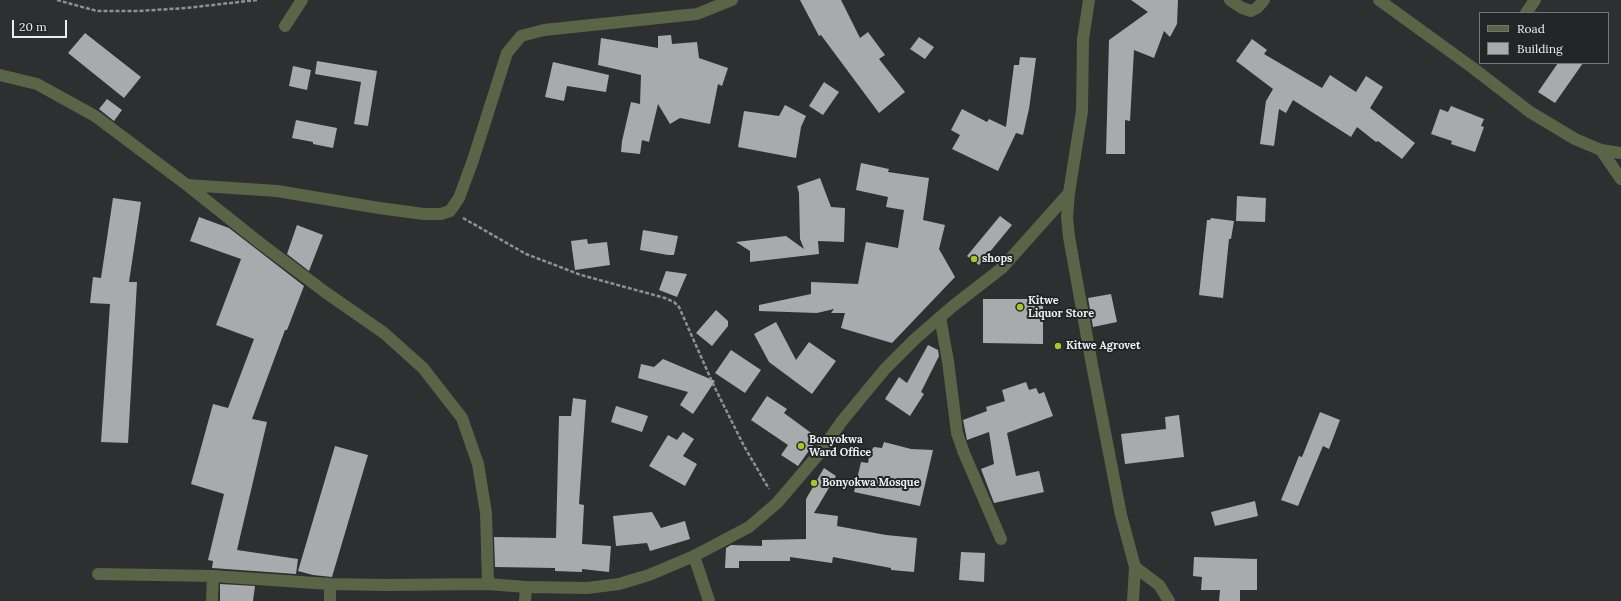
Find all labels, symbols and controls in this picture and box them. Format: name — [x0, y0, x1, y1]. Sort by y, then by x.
scale bar — [14, 12, 69, 38]
legend — [1479, 12, 1609, 64]
text: 20 m — [19, 19, 47, 34]
text: Road — [1517, 21, 1545, 36]
text: Building — [1517, 41, 1563, 56]
place label: shops — [982, 252, 1012, 266]
marker: shops — [969, 254, 979, 264]
place label: Kitwe Liquor Store — [1028, 294, 1094, 320]
marker: Kitwe Liquor Store — [1015, 302, 1025, 312]
place label: Kitwe Agrovet — [1066, 339, 1141, 353]
marker: Kitwe Agrovet — [1053, 341, 1063, 351]
place label: Bonyokwa Ward Office — [809, 433, 871, 459]
marker: Bonyokwa Ward Office — [796, 441, 806, 451]
place label: Bonyokwa Mosque — [822, 476, 920, 490]
marker: Bonyokwa Mosque — [809, 478, 819, 488]

